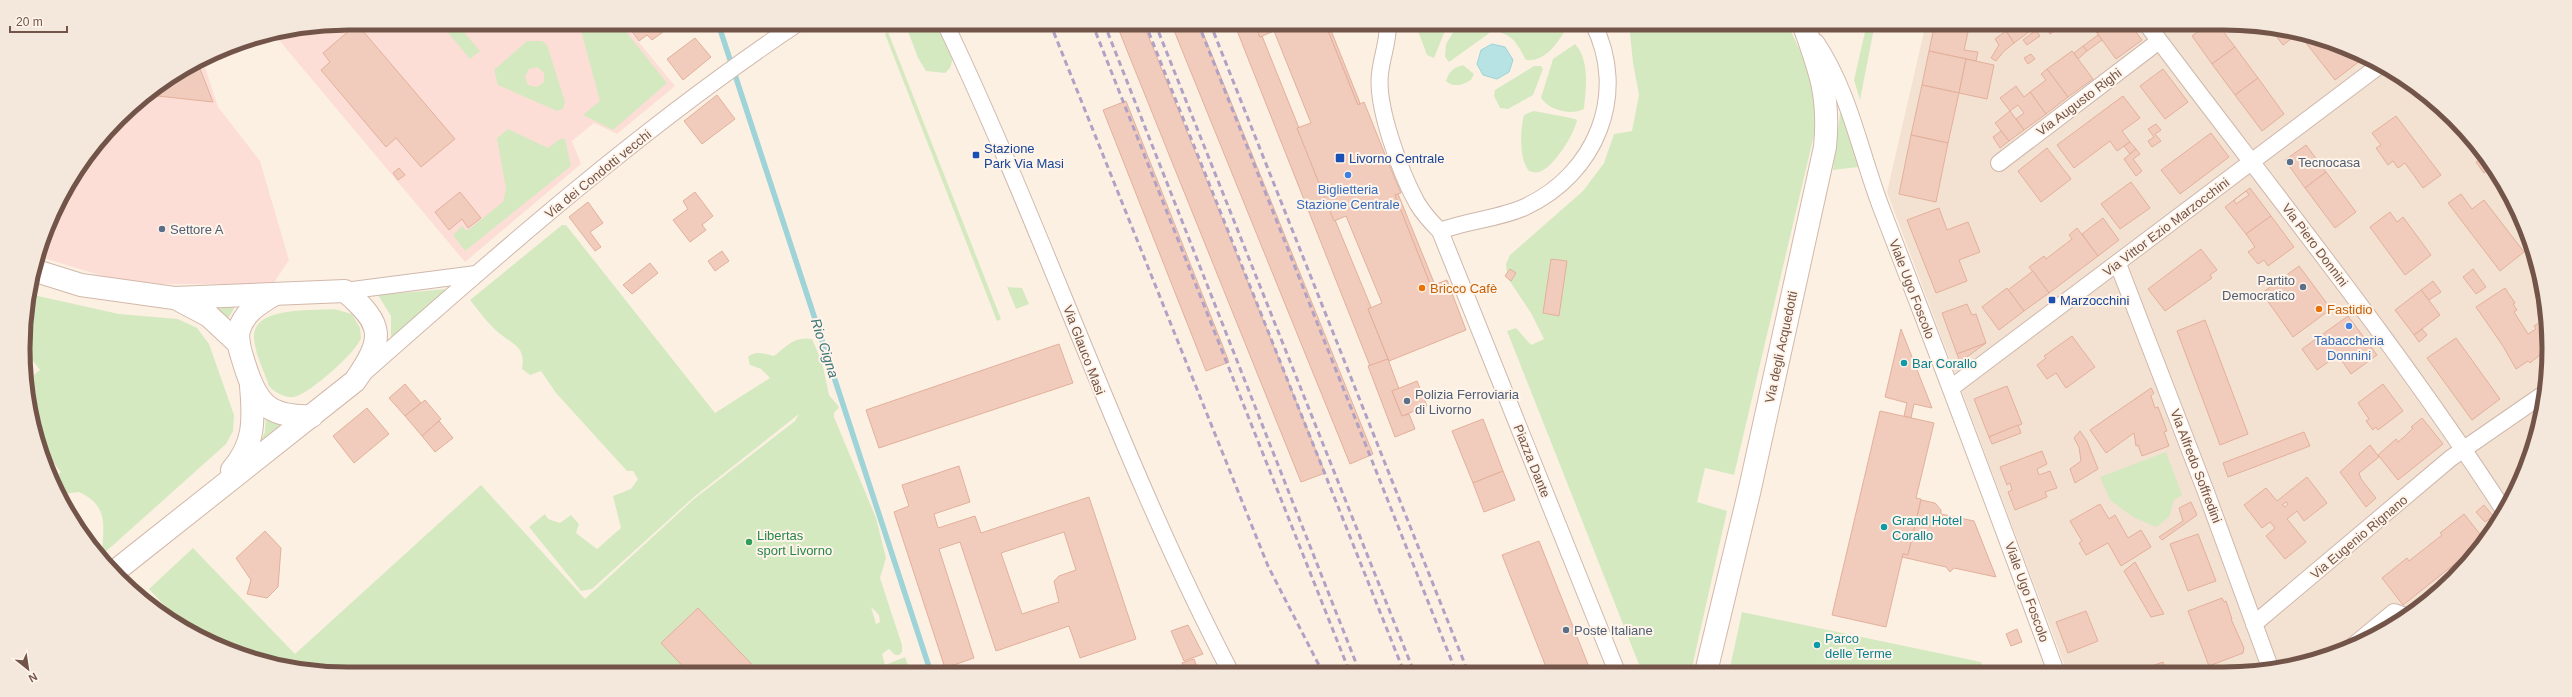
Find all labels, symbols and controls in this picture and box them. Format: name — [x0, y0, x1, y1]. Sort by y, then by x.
scale bar — [10, 8, 67, 34]
text: 20 m — [16, 15, 43, 29]
street label: Via Augusto Righi — [2034, 65, 2124, 139]
street label: Via dei Condotti vecchi — [542, 127, 654, 221]
place label: Stazione Park Via Masi — [984, 141, 1064, 171]
marker: Stazione Park Via Masi — [971, 150, 981, 160]
place label: Livorno Centrale — [1349, 151, 1444, 166]
marker: Livorno Centrale — [1334, 152, 1346, 164]
place label: Tecnocasa — [2298, 155, 2361, 170]
marker: Tecnocasa — [2285, 157, 2295, 167]
marker: Biglietteria Stazione Centrale — [1343, 170, 1353, 180]
street label: Via Vittor Ezio Marzocchini — [2100, 175, 2232, 279]
place label: Biglietteria Stazione Centrale — [1296, 182, 1400, 212]
street label: Via Piero Donnini — [2279, 200, 2351, 290]
place label: Settore A — [170, 222, 224, 237]
marker: Settore A — [157, 224, 167, 234]
street label: Viale Ugo Foscolo — [1886, 237, 1938, 341]
place label: Partito Democratico — [2222, 273, 2295, 303]
place label: Bricco Cafè — [1430, 281, 1497, 296]
marker: Partito Democratico — [2298, 282, 2308, 292]
marker: Bricco Cafè — [1417, 283, 1427, 293]
street label: Via degli Acquedotti — [1762, 290, 1800, 404]
place label: Marzocchini — [2060, 293, 2129, 308]
marker: Marzocchini — [2047, 295, 2057, 305]
place label: Fastidio — [2327, 302, 2373, 317]
street label: Via Glauco Masi — [1060, 303, 1108, 397]
marker: Fastidio — [2314, 304, 2324, 314]
water label: Rio Cigna — [808, 316, 842, 380]
marker: Tabaccheria Donnini — [2344, 321, 2354, 331]
place label: Tabaccheria Donnini — [2314, 333, 2385, 363]
place label: Bar Corallo — [1912, 356, 1977, 371]
marker: Bar Corallo — [1899, 358, 1909, 368]
place label: Polizia Ferroviaria di Livorno — [1415, 387, 1520, 417]
marker: Polizia Ferroviaria di Livorno — [1402, 396, 1412, 406]
street label: Via Alfredo Soffredini — [2167, 407, 2225, 525]
street label: Piazza Dante — [1511, 422, 1553, 500]
street label: Via Eugenio Rignano — [2307, 492, 2411, 582]
place label: Grand Hotel Corallo — [1892, 513, 1962, 543]
marker: Grand Hotel Corallo — [1879, 522, 1889, 532]
place label: Libertas sport Livorno — [757, 528, 832, 558]
marker: Libertas sport Livorno — [744, 537, 754, 547]
street label: Viale Ugo Foscolo — [2002, 540, 2052, 644]
place label: Poste Italiane — [1574, 623, 1653, 638]
marker: Poste Italiane — [1561, 625, 1571, 635]
place label: Parco delle Terme — [1825, 631, 1892, 661]
marker: Parco delle Terme — [1812, 640, 1822, 650]
north arrow — [8, 649, 48, 689]
text: N — [27, 670, 39, 685]

